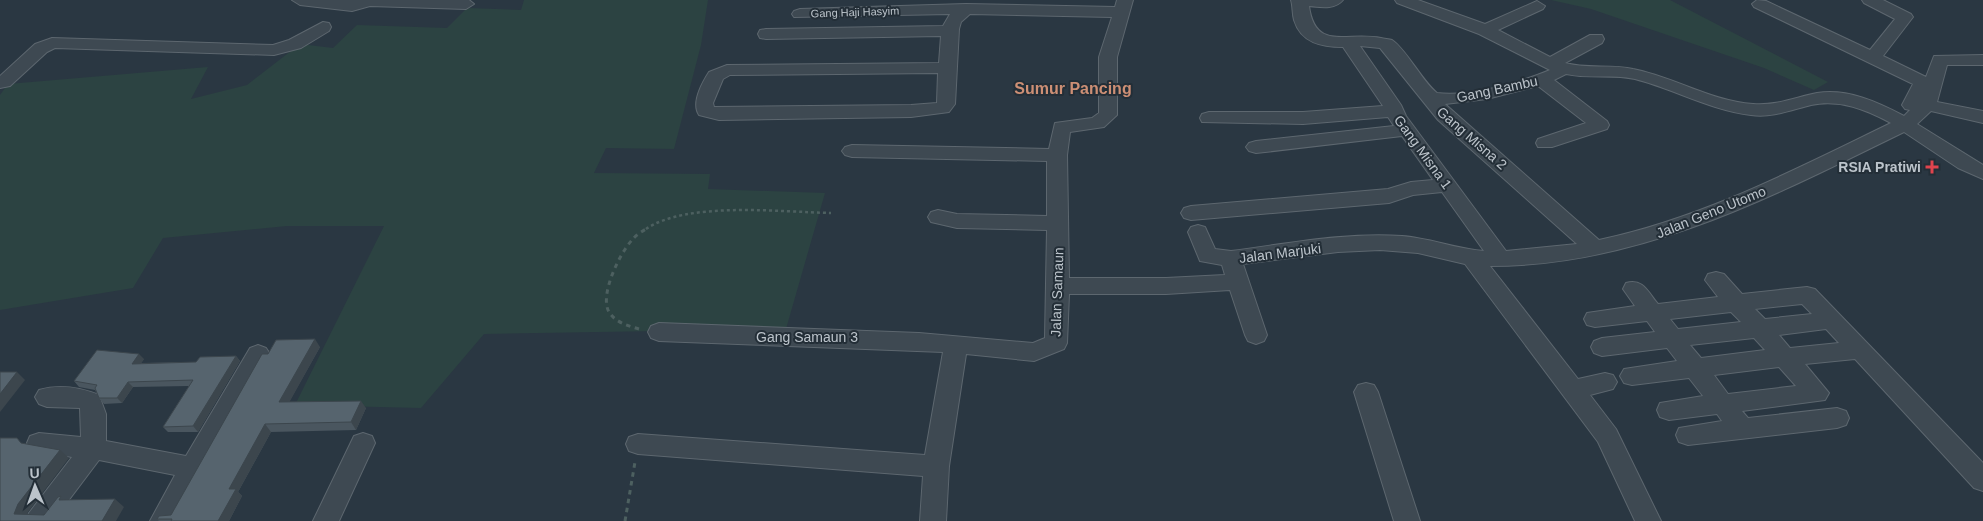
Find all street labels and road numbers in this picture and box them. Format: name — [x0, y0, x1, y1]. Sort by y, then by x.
street label: Gang Haji Hasyim — [810, 4, 900, 20]
street label: Gang Bambu — [1455, 73, 1539, 105]
street label: Gang Misna 2 — [1434, 103, 1510, 173]
street label: Gang Misna 1 — [1391, 112, 1455, 192]
street label: Jalan Geno Utomo — [1654, 183, 1768, 241]
street label: Jalan Marjuki — [1238, 240, 1322, 266]
street label: Jalan Samaun — [1047, 247, 1067, 337]
street label: Gang Samaun 3 — [756, 329, 858, 345]

